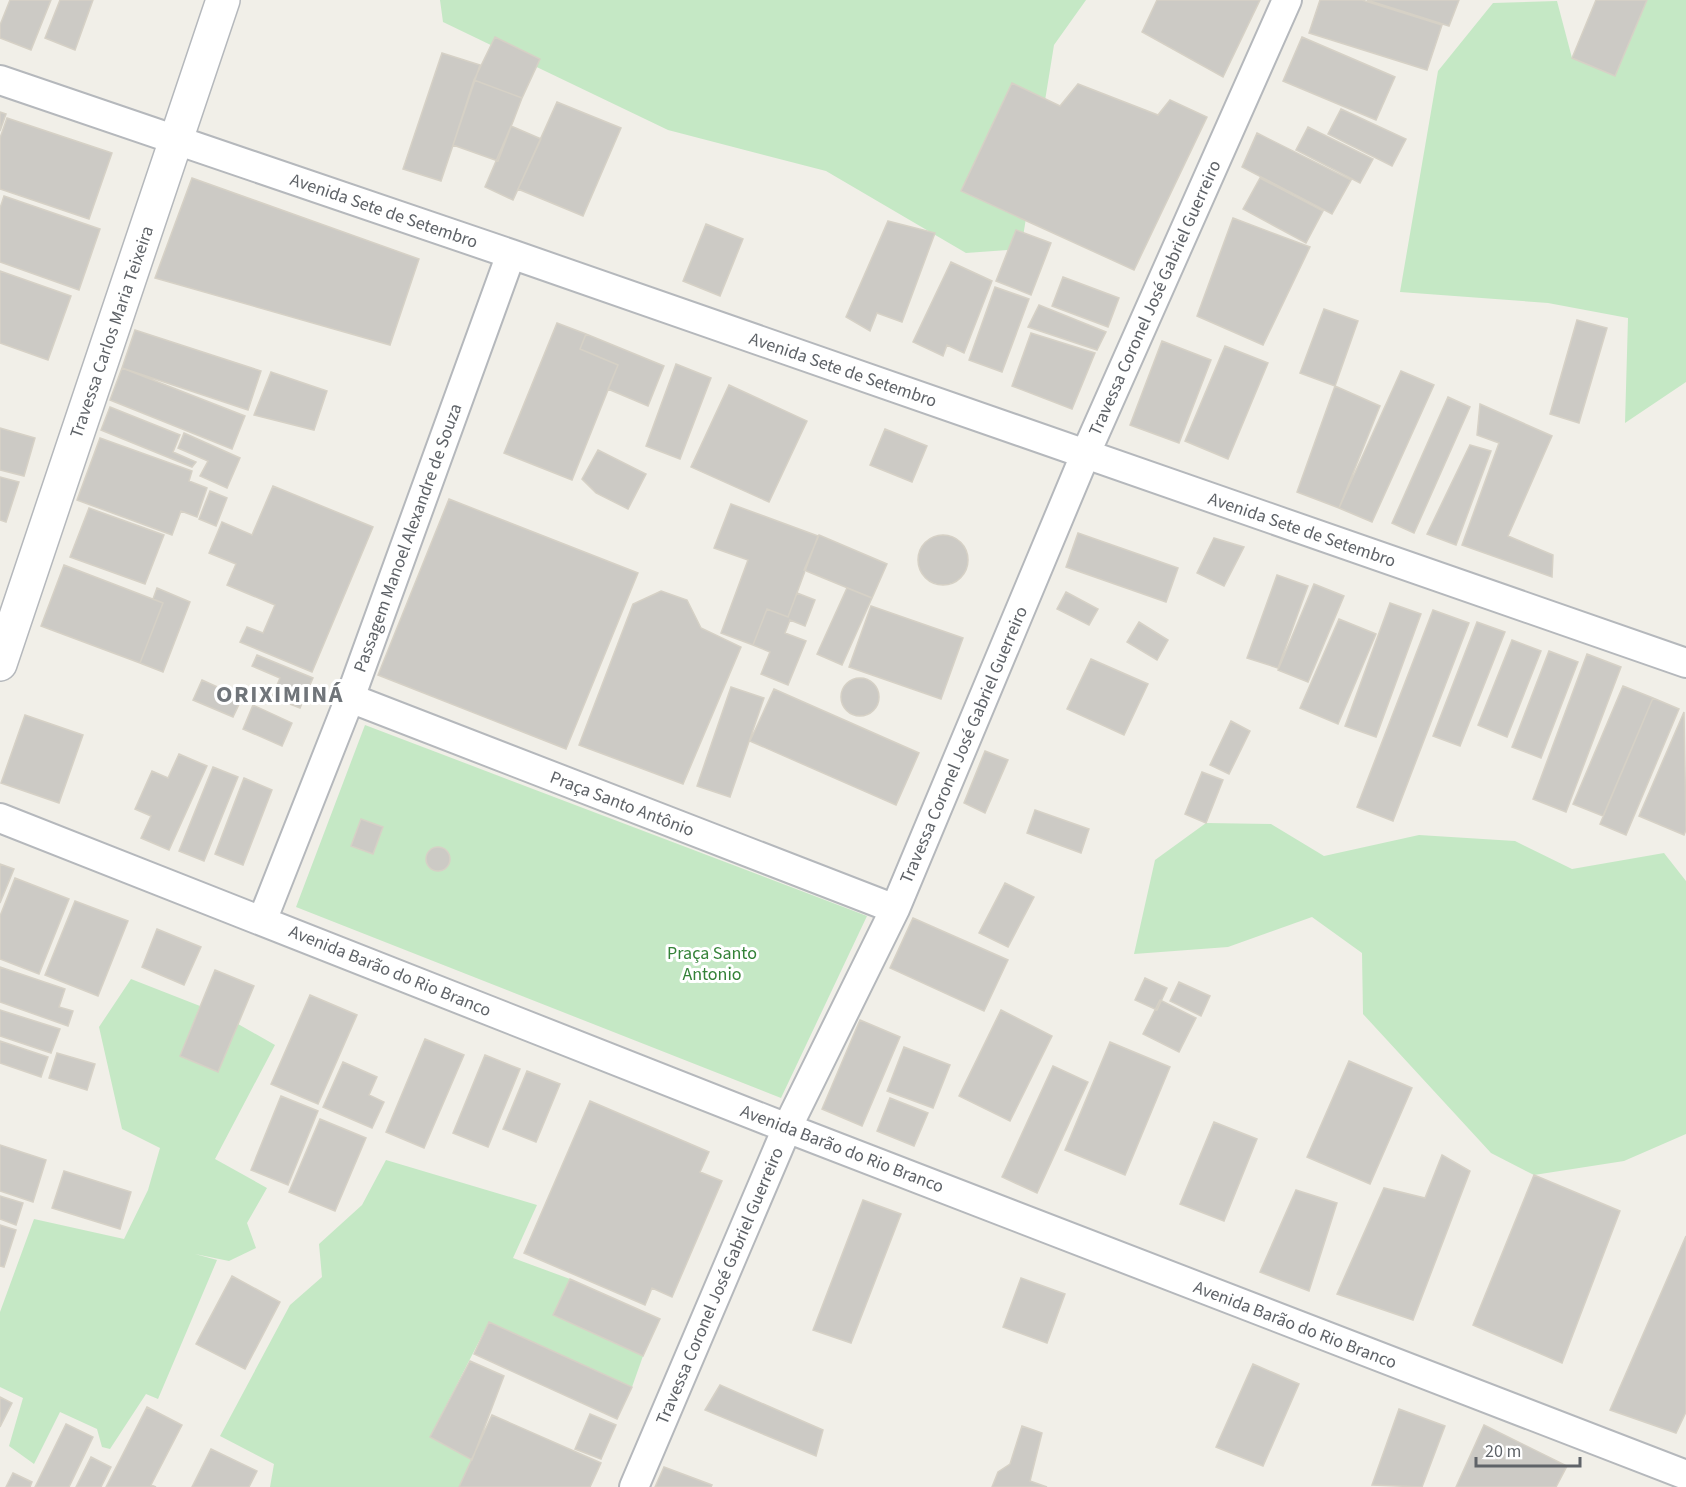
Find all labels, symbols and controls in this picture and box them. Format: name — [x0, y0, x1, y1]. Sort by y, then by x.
street label: Travessa Coronel José Gabriel Guerreiro — [1083, 156, 1227, 440]
street label: Avenida Sete de Setembro — [287, 167, 481, 255]
street label: Travessa Carlos Maria Teixeira — [64, 222, 160, 442]
street label: Avenida Sete de Setembro — [746, 326, 940, 414]
street label: Passagem Manoel Alexandre de Souza — [348, 400, 468, 676]
street label: Avenida Sete de Setembro — [1205, 486, 1399, 574]
street label: Travessa Coronel José Gabriel Guerreiro — [894, 602, 1034, 888]
district label: ORIXIMINÁ — [216, 677, 344, 712]
street label: Praça Santo Antônio — [546, 765, 698, 843]
street label: Avenida Barão do Rio Branco — [285, 919, 495, 1023]
park label: Praça Santo Antonio — [667, 941, 757, 987]
street label: Avenida Barão do Rio Branco — [737, 1099, 947, 1199]
street label: Travessa Coronel José Gabriel Guerreiro — [650, 1143, 790, 1429]
street label: Avenida Barão do Rio Branco — [1190, 1275, 1400, 1375]
scale bar — [1476, 1430, 1580, 1468]
text: 20 m — [1485, 1439, 1521, 1464]

